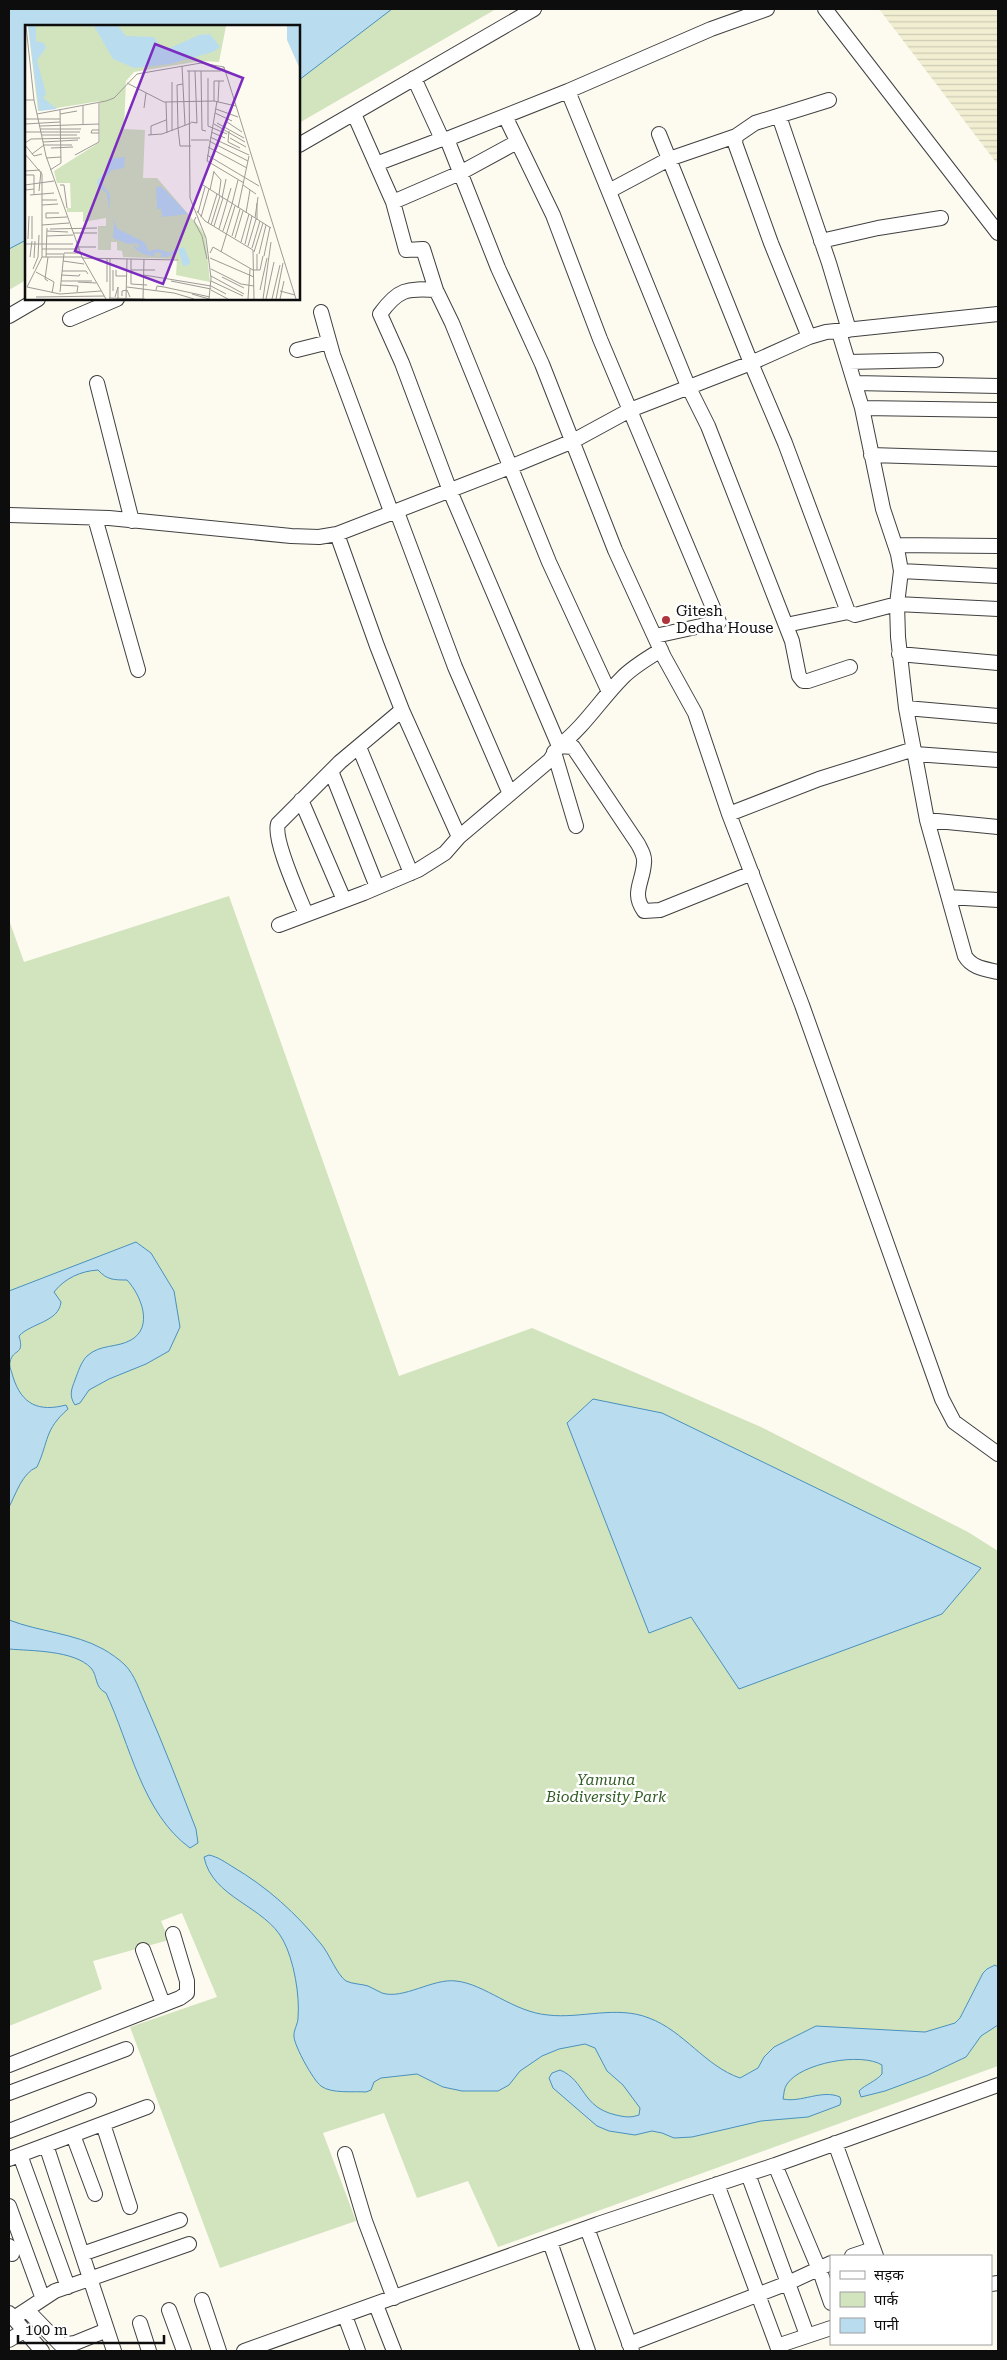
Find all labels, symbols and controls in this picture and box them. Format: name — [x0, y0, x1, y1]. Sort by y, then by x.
inset map — [25, 25, 300, 300]
place label: Gitesh Dedha House — [676, 602, 773, 637]
marker: Gitesh Dedha House — [660, 614, 672, 626]
park label: Yamuna Biodiversity Park — [545, 1771, 667, 1806]
legend — [830, 2255, 992, 2345]
text: सड़क — [874, 2266, 904, 2284]
text: पार्क — [874, 2291, 898, 2309]
scale bar — [18, 2312, 164, 2344]
text: पानी — [874, 2316, 900, 2334]
text: 100 m — [25, 2321, 68, 2339]

